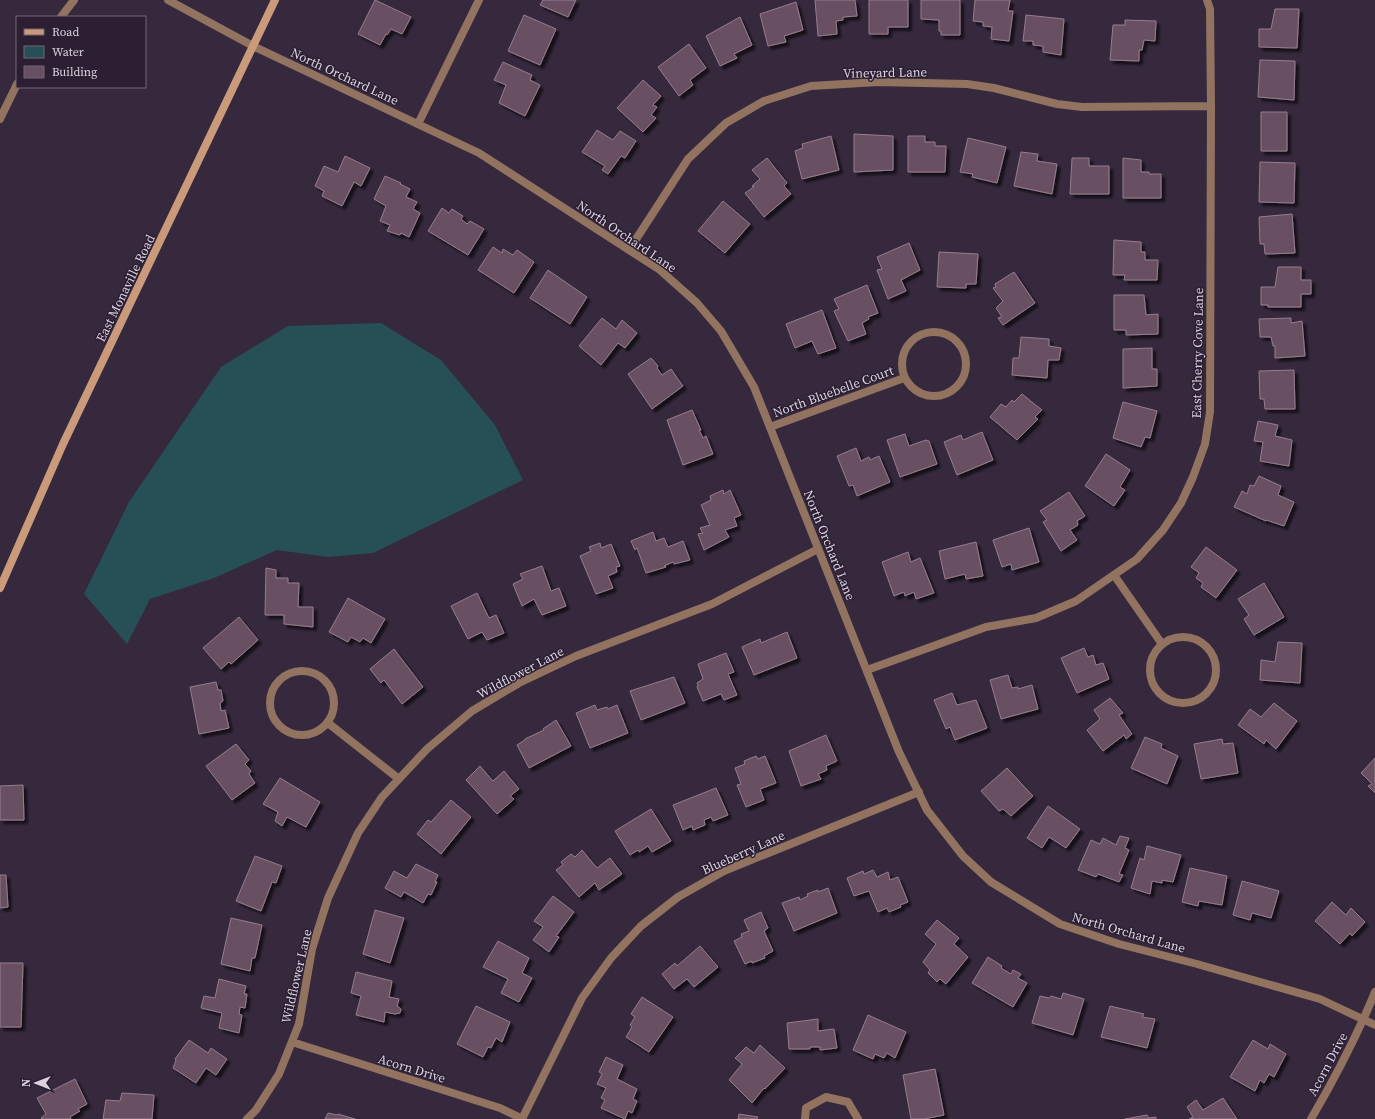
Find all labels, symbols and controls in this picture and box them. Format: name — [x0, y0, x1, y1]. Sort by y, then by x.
legend — [16, 16, 146, 88]
text: Road — [52, 24, 79, 40]
text: Water — [52, 44, 84, 60]
street label: North Orchard Lane — [288, 44, 402, 109]
street label: Vineyard Lane — [843, 63, 928, 82]
text: Building — [52, 64, 97, 80]
street label: North Orchard Lane — [573, 197, 680, 276]
street label: East Monaville Road — [92, 231, 159, 345]
street label: East Cherry Cove Lane — [1188, 287, 1207, 419]
street label: North Bluebelle Court — [770, 361, 897, 421]
street label: North Orchard Lane — [800, 488, 859, 603]
street label: Wildflower Lane — [474, 642, 567, 703]
street label: Blueberry Lane — [699, 826, 788, 878]
street label: North Orchard Lane — [1070, 908, 1188, 957]
street label: Wildflower Lane — [277, 927, 316, 1025]
street label: Acorn Drive — [1304, 1029, 1351, 1099]
street label: Acorn Drive — [376, 1050, 448, 1087]
north arrow — [16, 1063, 56, 1103]
text: N — [19, 1079, 34, 1087]

